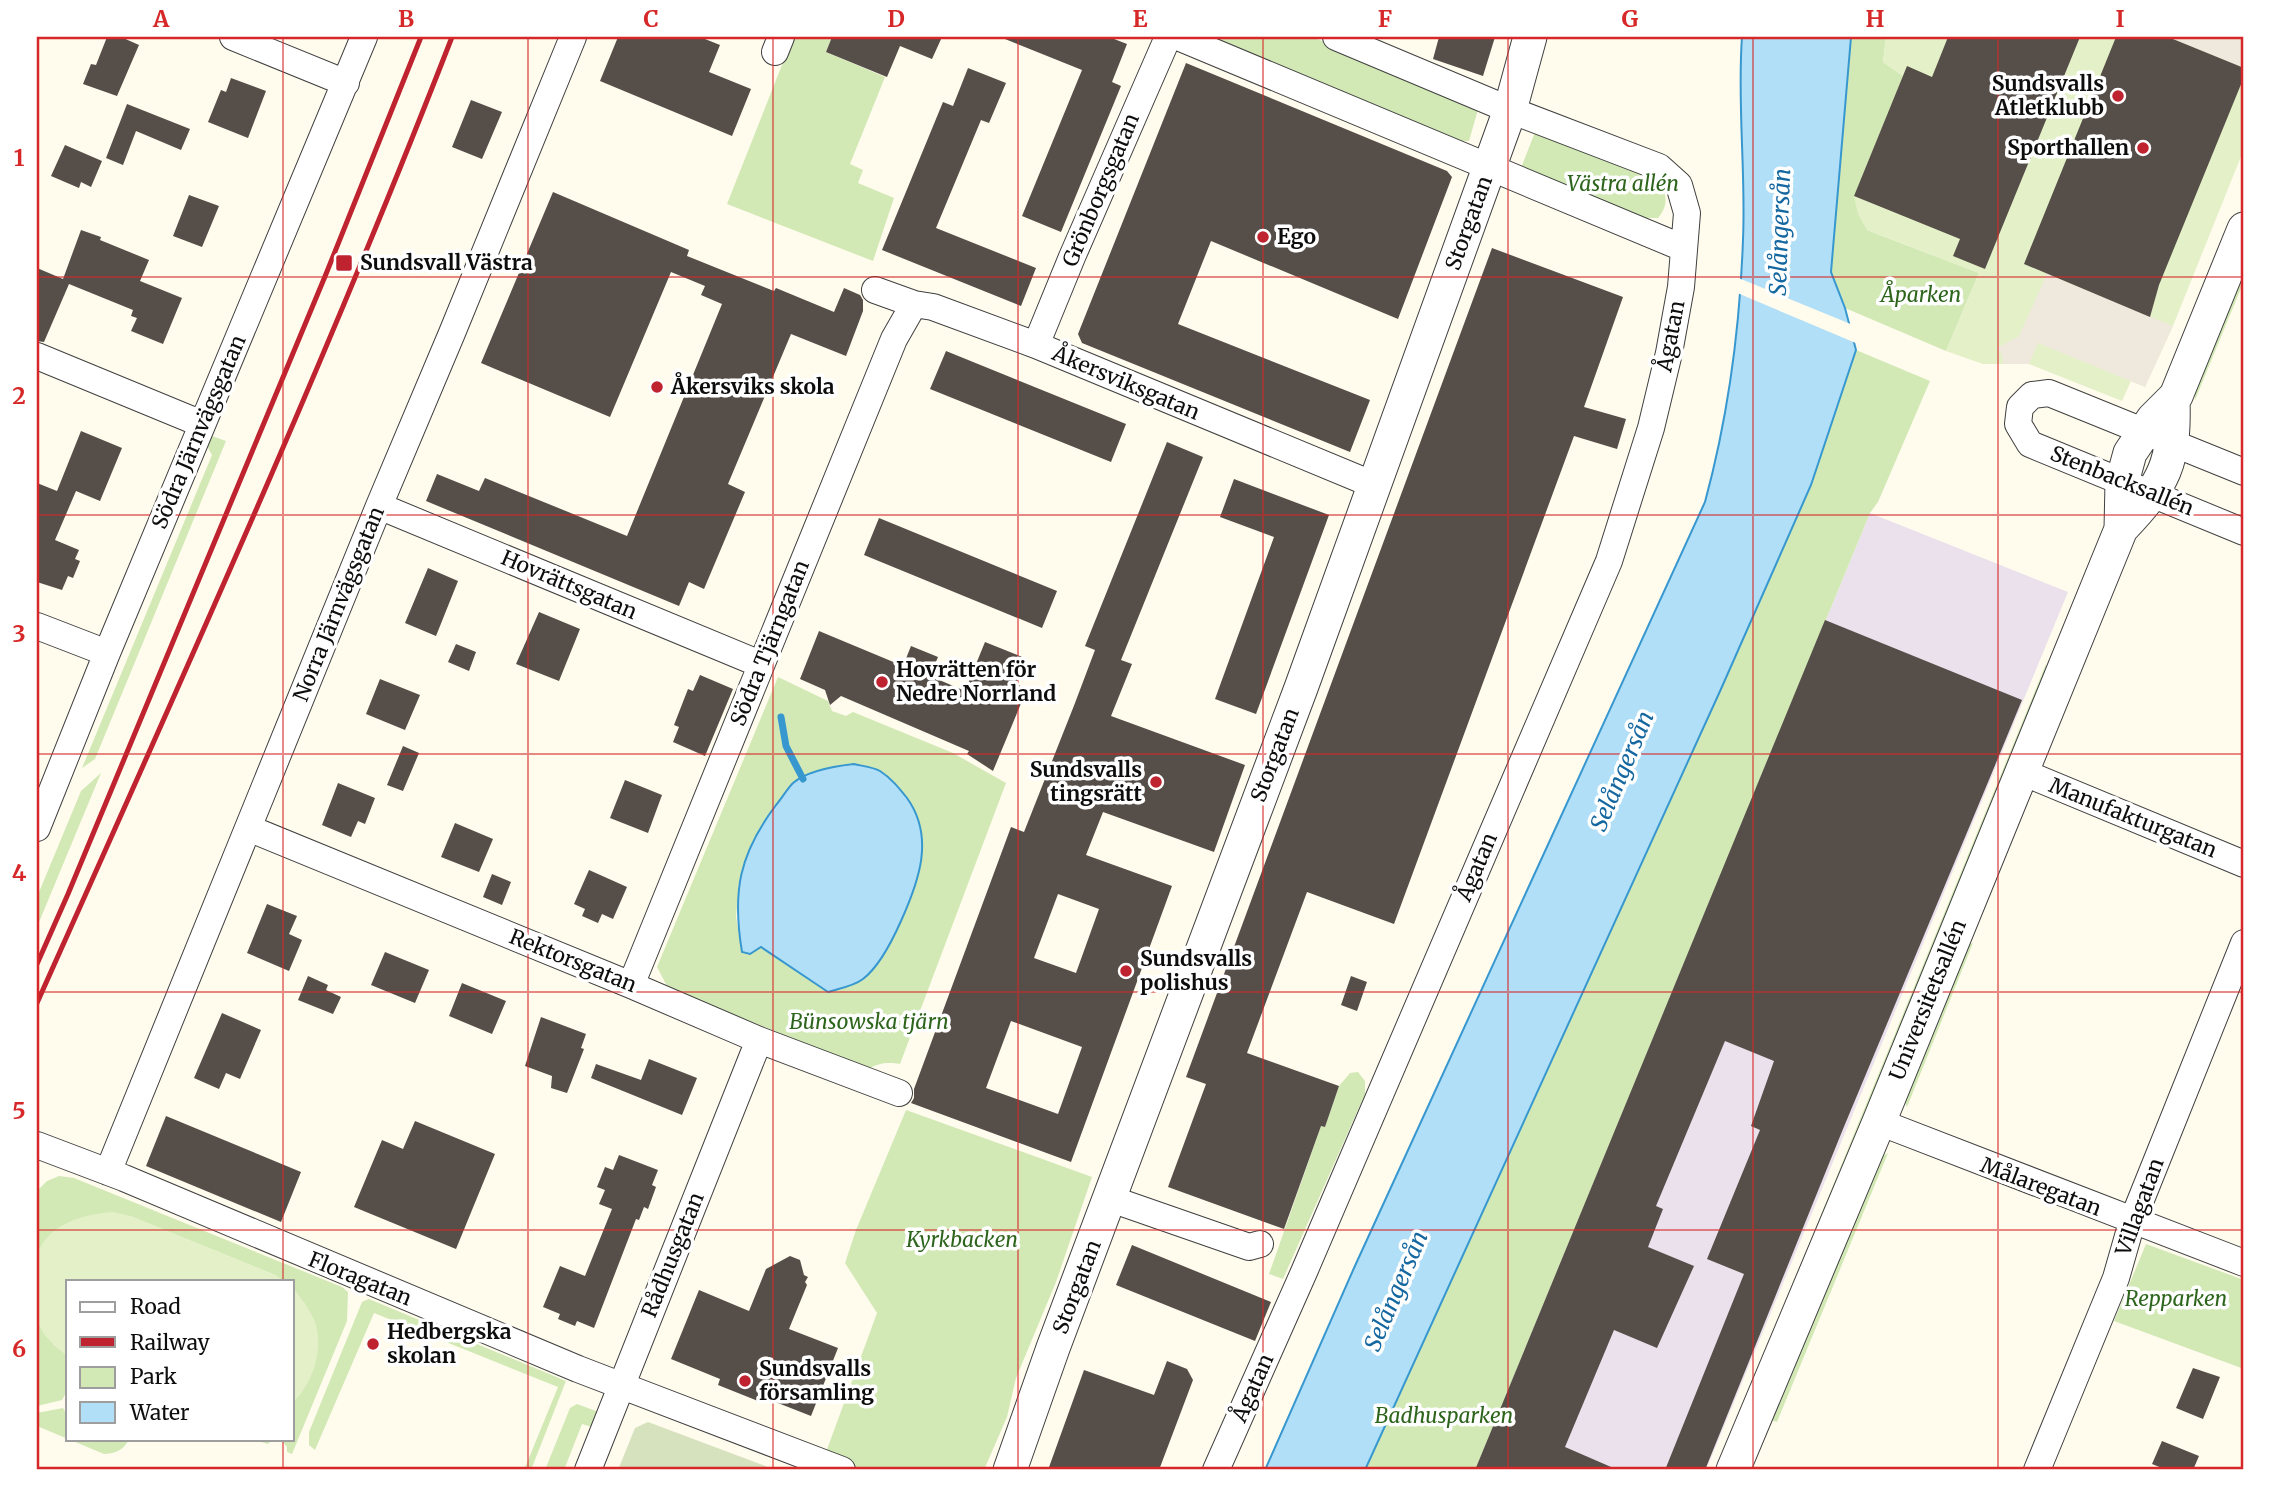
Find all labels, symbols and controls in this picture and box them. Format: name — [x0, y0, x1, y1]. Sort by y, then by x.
text: A — [152, 4, 170, 33]
text: B — [398, 4, 414, 33]
text: C — [643, 4, 659, 33]
text: D — [887, 4, 905, 33]
text: E — [1132, 4, 1148, 33]
text: F — [1378, 4, 1392, 33]
text: G — [1622, 4, 1639, 33]
text: H — [1866, 4, 1885, 33]
text: I — [2115, 4, 2125, 33]
place label: Sundsvalls Atletklubb — [1992, 70, 2104, 121]
marker: Sundsvalls Atletklubb — [2110, 88, 2126, 104]
street label: Grönborgsgatan — [1056, 109, 1145, 271]
place label: Sporthallen — [2007, 134, 2129, 161]
marker: Sporthallen — [2135, 140, 2151, 156]
text: 1 — [14, 143, 25, 172]
water label: Selångersån — [1763, 168, 1796, 296]
park label: Västra allén — [1567, 170, 1679, 197]
street label: Storgatan — [1439, 172, 1498, 274]
place label: Ego — [1277, 223, 1316, 250]
marker: Ego — [1255, 229, 1271, 245]
place label: Sundsvall Västra — [360, 249, 533, 276]
marker: Sundsvall Västra — [334, 253, 354, 273]
park label: Åparken — [1879, 280, 1961, 308]
street label: Ågatan — [1649, 298, 1691, 375]
street label: Södra Järnvägsgatan — [145, 331, 252, 533]
street label: Åkersviksgatan — [1048, 338, 1204, 426]
place label: Åkersviks skola — [670, 371, 835, 400]
marker: Åkersviks skola — [649, 379, 665, 395]
text: 2 — [12, 381, 26, 410]
street label: Stenbacksallén — [2046, 439, 2198, 522]
street label: Norra Järnvägsgatan — [287, 502, 390, 705]
street label: Hovrättsgatan — [497, 544, 641, 625]
street label: Södra Tjärngatan — [724, 556, 815, 730]
text: 3 — [12, 619, 26, 648]
place label: Hovrätten för Nedre Norrland — [896, 656, 1056, 707]
marker: Hovrätten för Nedre Norrland — [874, 674, 890, 690]
street label: Storgatan — [1244, 704, 1305, 806]
water label: Selångersån — [1583, 707, 1660, 835]
place label: Sundsvalls tingsrätt — [1030, 756, 1143, 807]
street label: Manufakturgatan — [2045, 772, 2221, 864]
marker: Sundsvalls tingsrätt — [1148, 774, 1164, 790]
street label: Ågatan — [1449, 828, 1503, 906]
text: 4 — [12, 858, 27, 887]
street label: Universitetsallén — [1883, 915, 1972, 1084]
street label: Rektorsgatan — [506, 923, 641, 998]
place label: Sundsvalls polishus — [1140, 945, 1252, 996]
marker: Sundsvalls polishus — [1118, 963, 1134, 979]
park label: Bünsowska tjärn — [789, 1008, 949, 1035]
text: 5 — [12, 1096, 26, 1125]
street label: Målaregatan — [1977, 1151, 2105, 1222]
street label: Villagatan — [2109, 1154, 2170, 1260]
street label: Rådhusgatan — [635, 1188, 710, 1321]
park label: Kyrkbacken — [905, 1226, 1018, 1253]
water label: Selångersån — [1357, 1227, 1434, 1355]
street label: Storgatan — [1046, 1236, 1107, 1338]
street label: Floragatan — [305, 1246, 416, 1312]
legend — [66, 1280, 294, 1440]
park label: Repparken — [2125, 1285, 2227, 1312]
text: Road — [130, 1293, 181, 1320]
place label: Hedbergska skolan — [387, 1318, 512, 1369]
text: Railway — [130, 1329, 211, 1356]
text: 6 — [12, 1334, 26, 1363]
marker: Hedbergska skolan — [365, 1336, 381, 1352]
street label: Ågatan — [1224, 1349, 1280, 1427]
place label: Sundsvalls församling — [759, 1355, 874, 1406]
text: Park — [130, 1363, 177, 1390]
marker: Sundsvalls församling — [737, 1373, 753, 1389]
text: Water — [129, 1399, 189, 1426]
park label: Badhusparken — [1375, 1402, 1513, 1429]

